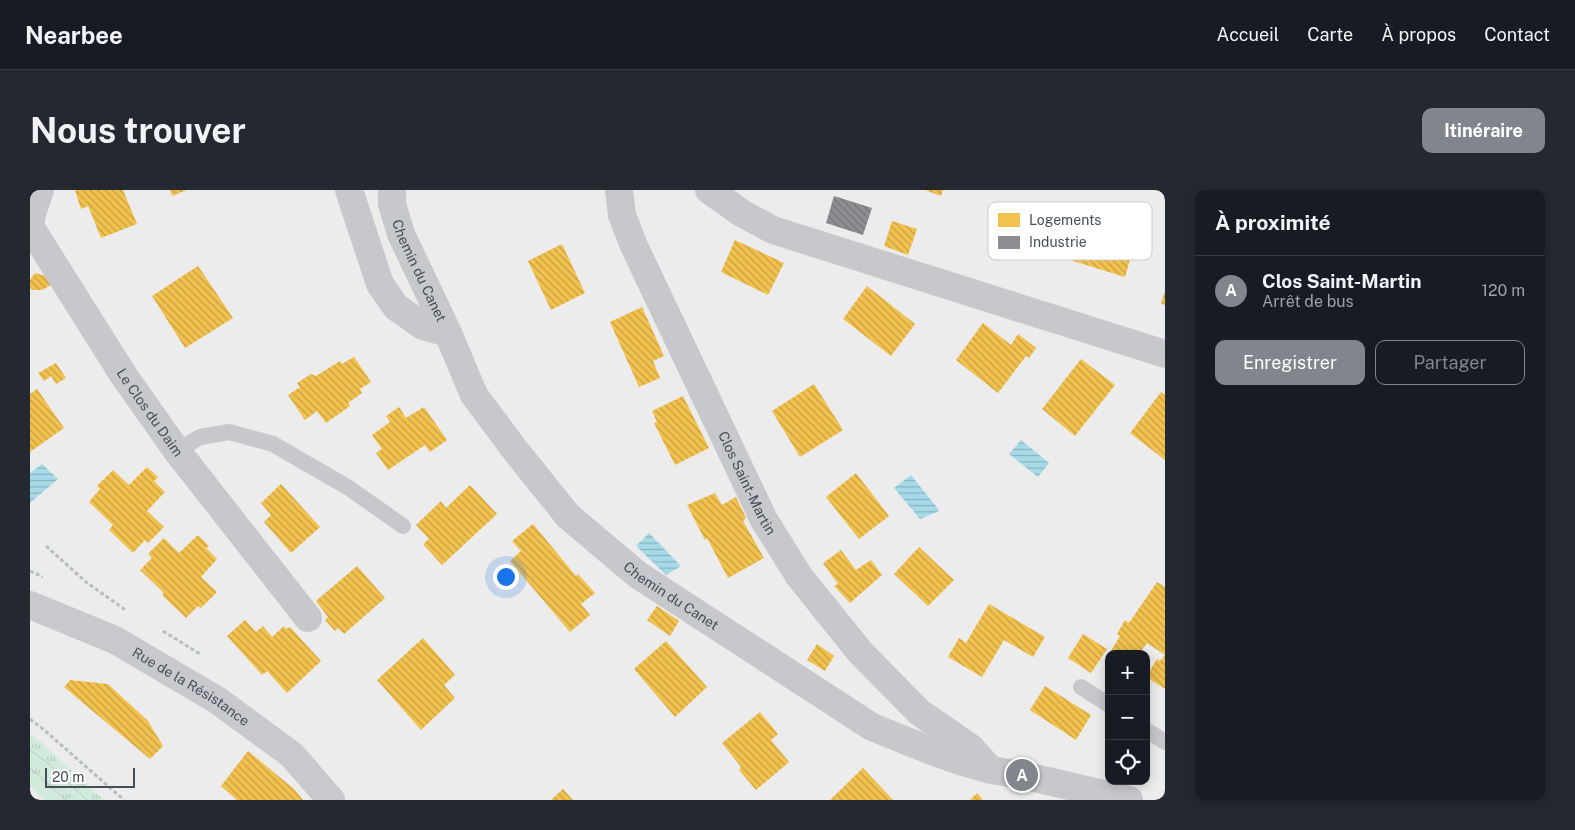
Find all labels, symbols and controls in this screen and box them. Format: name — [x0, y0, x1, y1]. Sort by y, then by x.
text: Nearbee — [25, 21, 123, 49]
text: Accueil — [1217, 24, 1279, 45]
text: Carte — [1307, 24, 1353, 45]
text: À propos — [1381, 24, 1456, 45]
text: Contact — [1484, 24, 1550, 45]
button: Itinéraire — [1422, 108, 1545, 153]
text: Nous trouver — [30, 110, 246, 151]
legend — [988, 202, 1152, 260]
text: À proximité — [1215, 210, 1331, 235]
text: Logements — [1029, 212, 1101, 228]
street label: Chemin du Canet — [389, 218, 449, 324]
text: Industrie — [1029, 234, 1087, 250]
text: Clos Saint-Martin — [1262, 270, 1421, 292]
text: A — [1225, 281, 1237, 300]
text: 120 m — [1481, 281, 1525, 300]
text: Arrêt de bus — [1262, 292, 1354, 311]
button: Enregistrer — [1215, 340, 1365, 385]
button: Partager — [1375, 340, 1525, 385]
street label: Le Clos du Daim — [113, 366, 186, 460]
street label: Clos Saint-Martin — [715, 429, 779, 538]
street label: Chemin du Canet — [620, 558, 722, 633]
your location — [493, 564, 519, 590]
street label: Rue de la Résistance — [130, 644, 253, 729]
map controls — [1105, 650, 1150, 785]
button: + — [1105, 650, 1150, 695]
button: − — [1105, 695, 1150, 740]
button: locate — [1105, 740, 1150, 785]
pin: A — [1006, 756, 1038, 794]
scale bar — [45, 765, 135, 788]
text: 20 m — [52, 769, 84, 785]

